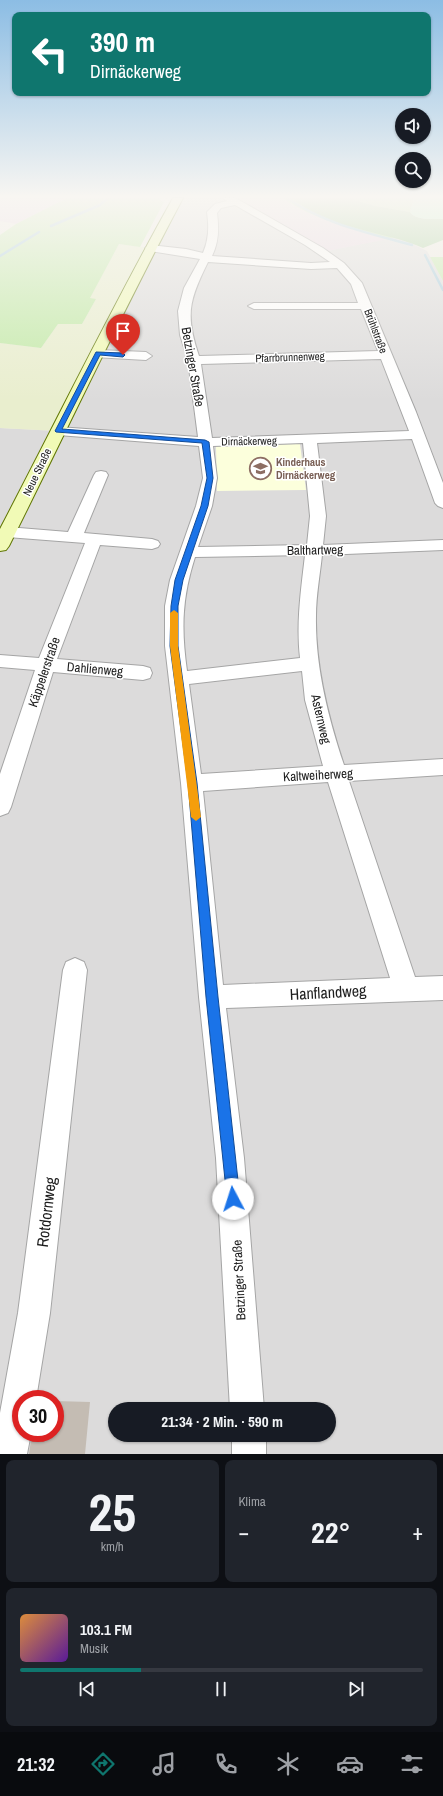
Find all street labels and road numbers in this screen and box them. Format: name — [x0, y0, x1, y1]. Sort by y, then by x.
street label: Brühlstraße — [361, 307, 391, 355]
street label: Betzinger Straße — [178, 326, 208, 408]
street label: Pfarrbrunnenweg — [255, 349, 325, 365]
street label: Dirnäckerweg — [221, 434, 277, 448]
street label: Neue Straße — [19, 446, 55, 498]
street label: Balthartweg — [287, 541, 343, 559]
street label: Käppelerstraße — [24, 635, 64, 709]
street label: Dahlienweg — [66, 658, 124, 680]
street label: Asternweg — [307, 692, 335, 746]
street label: Kaltweiherweg — [283, 765, 353, 785]
street label: Hanflandweg — [289, 979, 368, 1005]
street label: Rotdornweg — [31, 1175, 61, 1248]
street label: Betzinger Straße — [228, 1239, 250, 1321]

